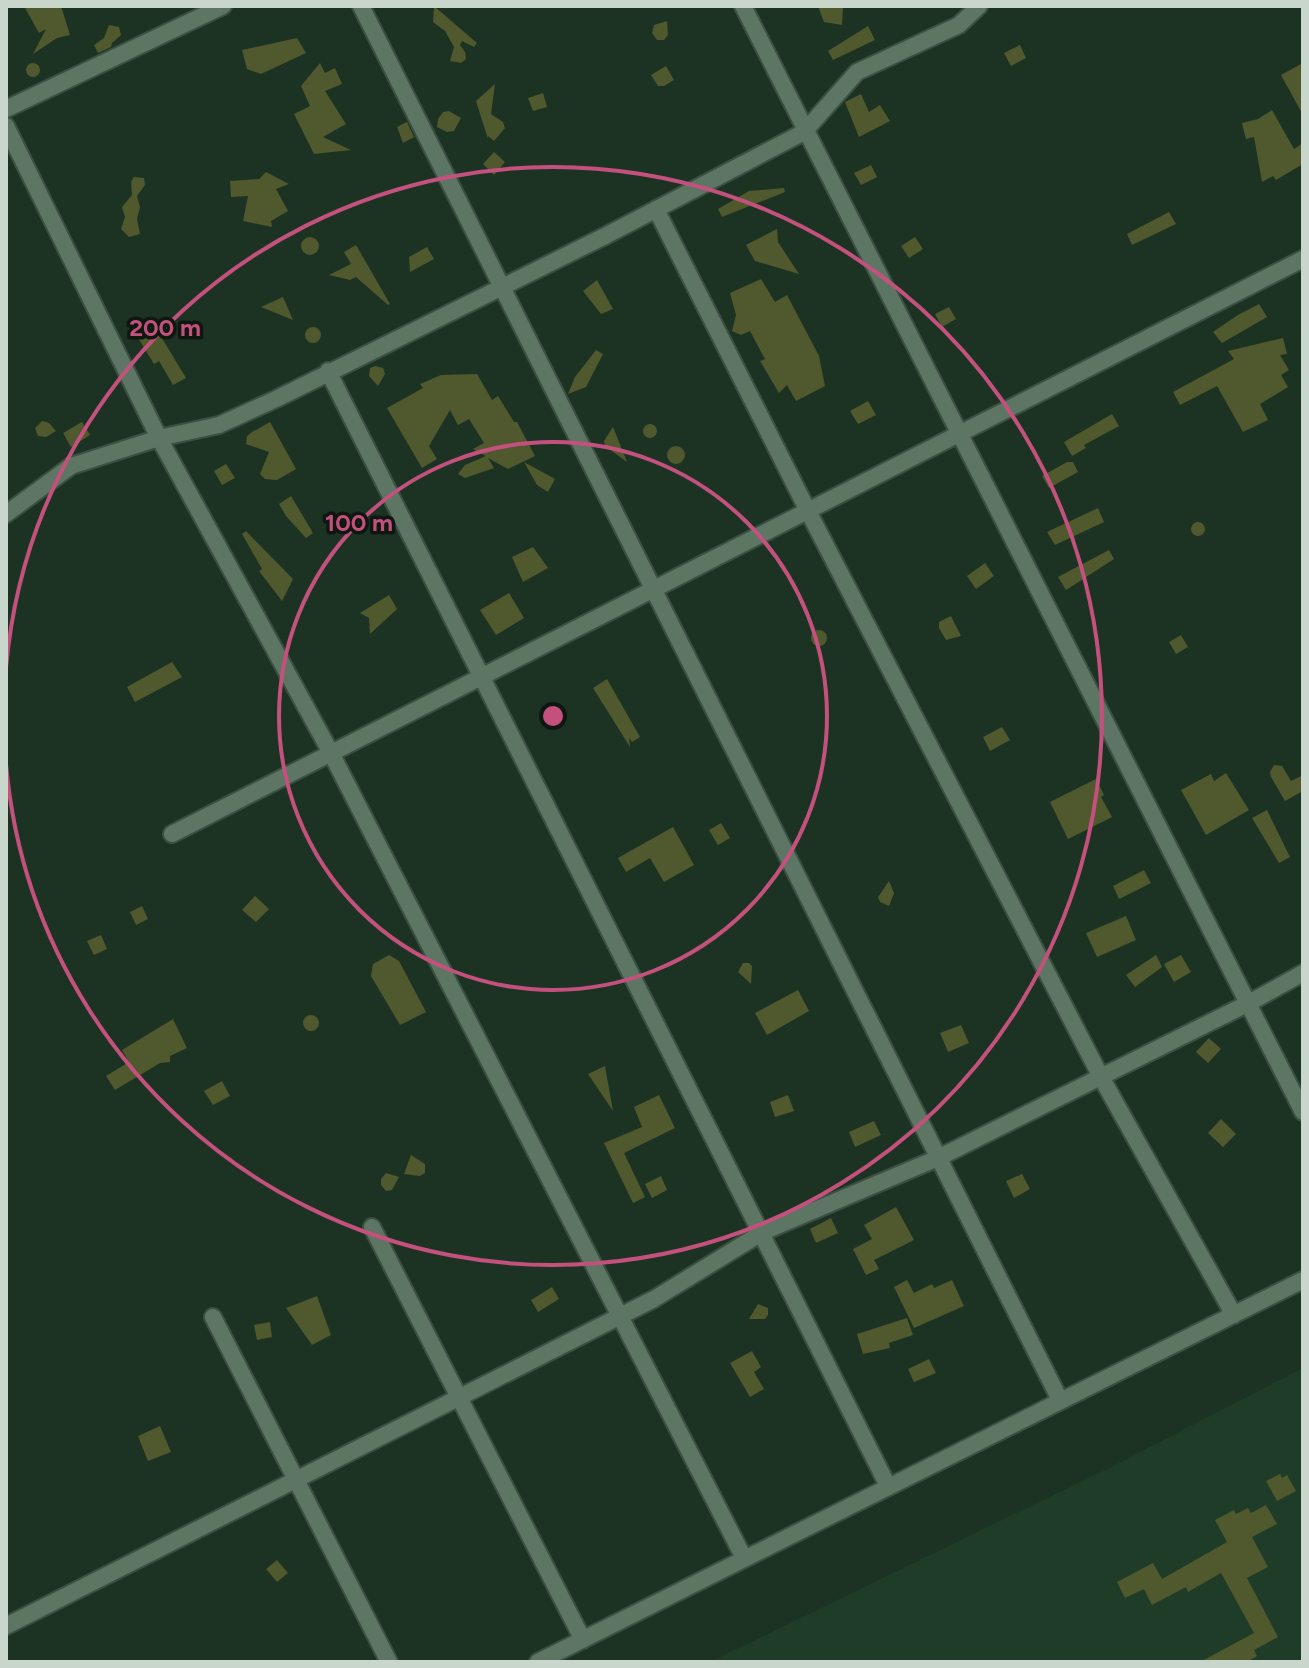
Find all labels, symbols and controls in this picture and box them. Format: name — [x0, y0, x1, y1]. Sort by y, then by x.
text: 200 m — [129, 313, 201, 342]
text: 100 m — [325, 508, 393, 537]
centre of rings — [539, 702, 567, 730]

